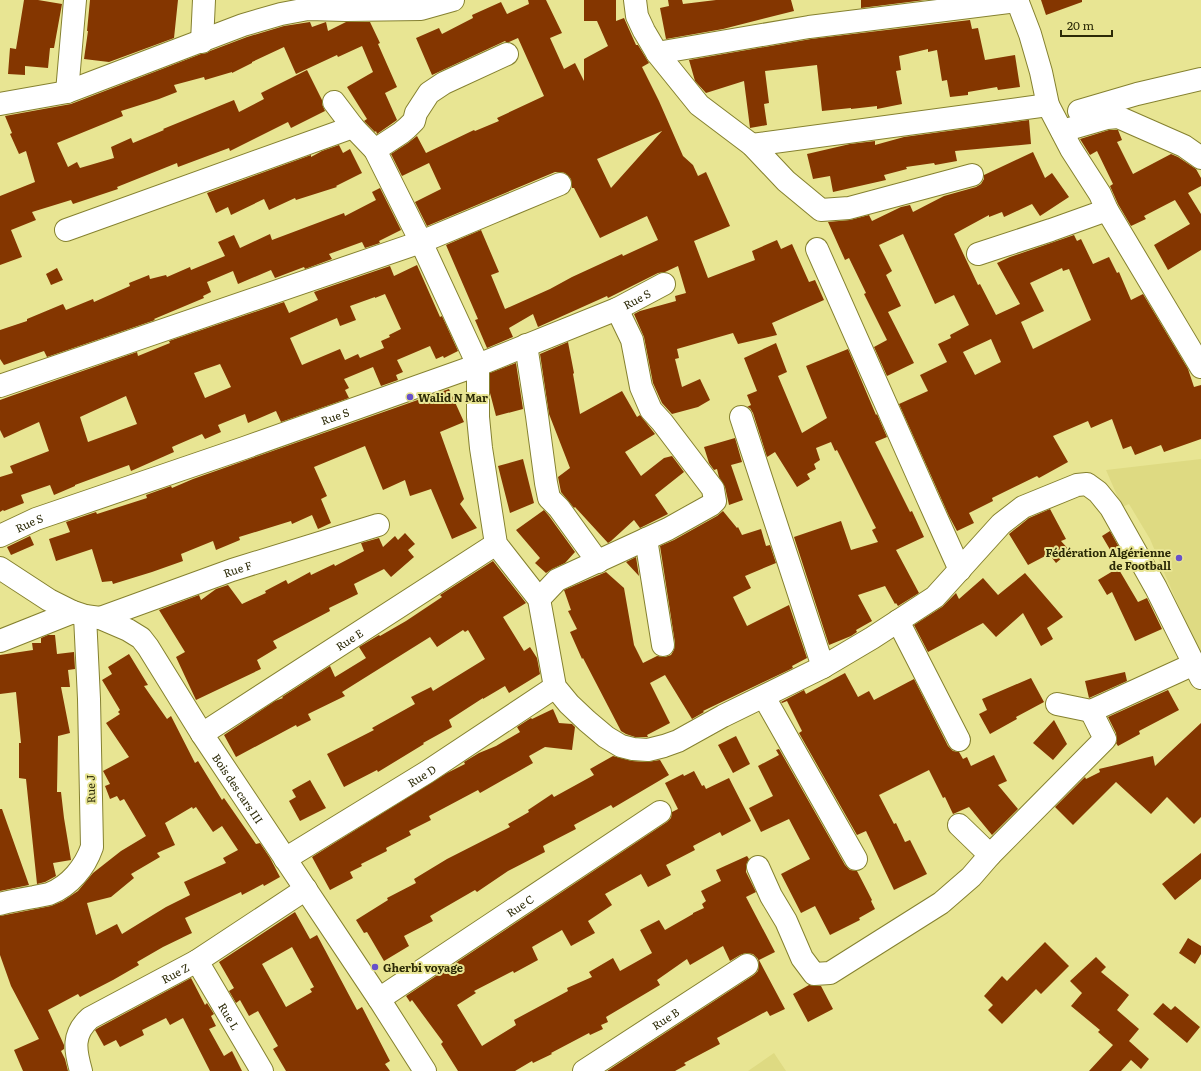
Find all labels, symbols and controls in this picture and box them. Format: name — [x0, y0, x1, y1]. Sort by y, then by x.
scale bar — [1061, 12, 1112, 38]
text: 20 m — [1067, 16, 1094, 34]
street label: Rue S — [620, 285, 653, 312]
place label: Walid N Mar — [418, 389, 488, 405]
marker: Walid N Mar — [405, 392, 415, 402]
street label: Rue S — [319, 403, 351, 428]
street label: Rue S — [12, 509, 45, 536]
place label: Fédération Algérienne de Football — [1045, 544, 1171, 573]
marker: Fédération Algérienne de Football — [1174, 553, 1184, 563]
street label: Rue F — [221, 556, 254, 581]
street label: Rue E — [332, 624, 366, 654]
street label: Bois des cars III — [209, 750, 267, 827]
street label: Rue D — [404, 760, 439, 790]
street label: Rue J — [82, 775, 98, 803]
street label: Rue C — [503, 890, 537, 920]
street label: Rue Z — [158, 959, 192, 987]
place label: Gherbi voyage — [383, 959, 463, 975]
marker: Gherbi voyage — [370, 962, 380, 972]
street label: Rue L — [215, 999, 244, 1033]
street label: Rue B — [649, 1003, 682, 1033]

